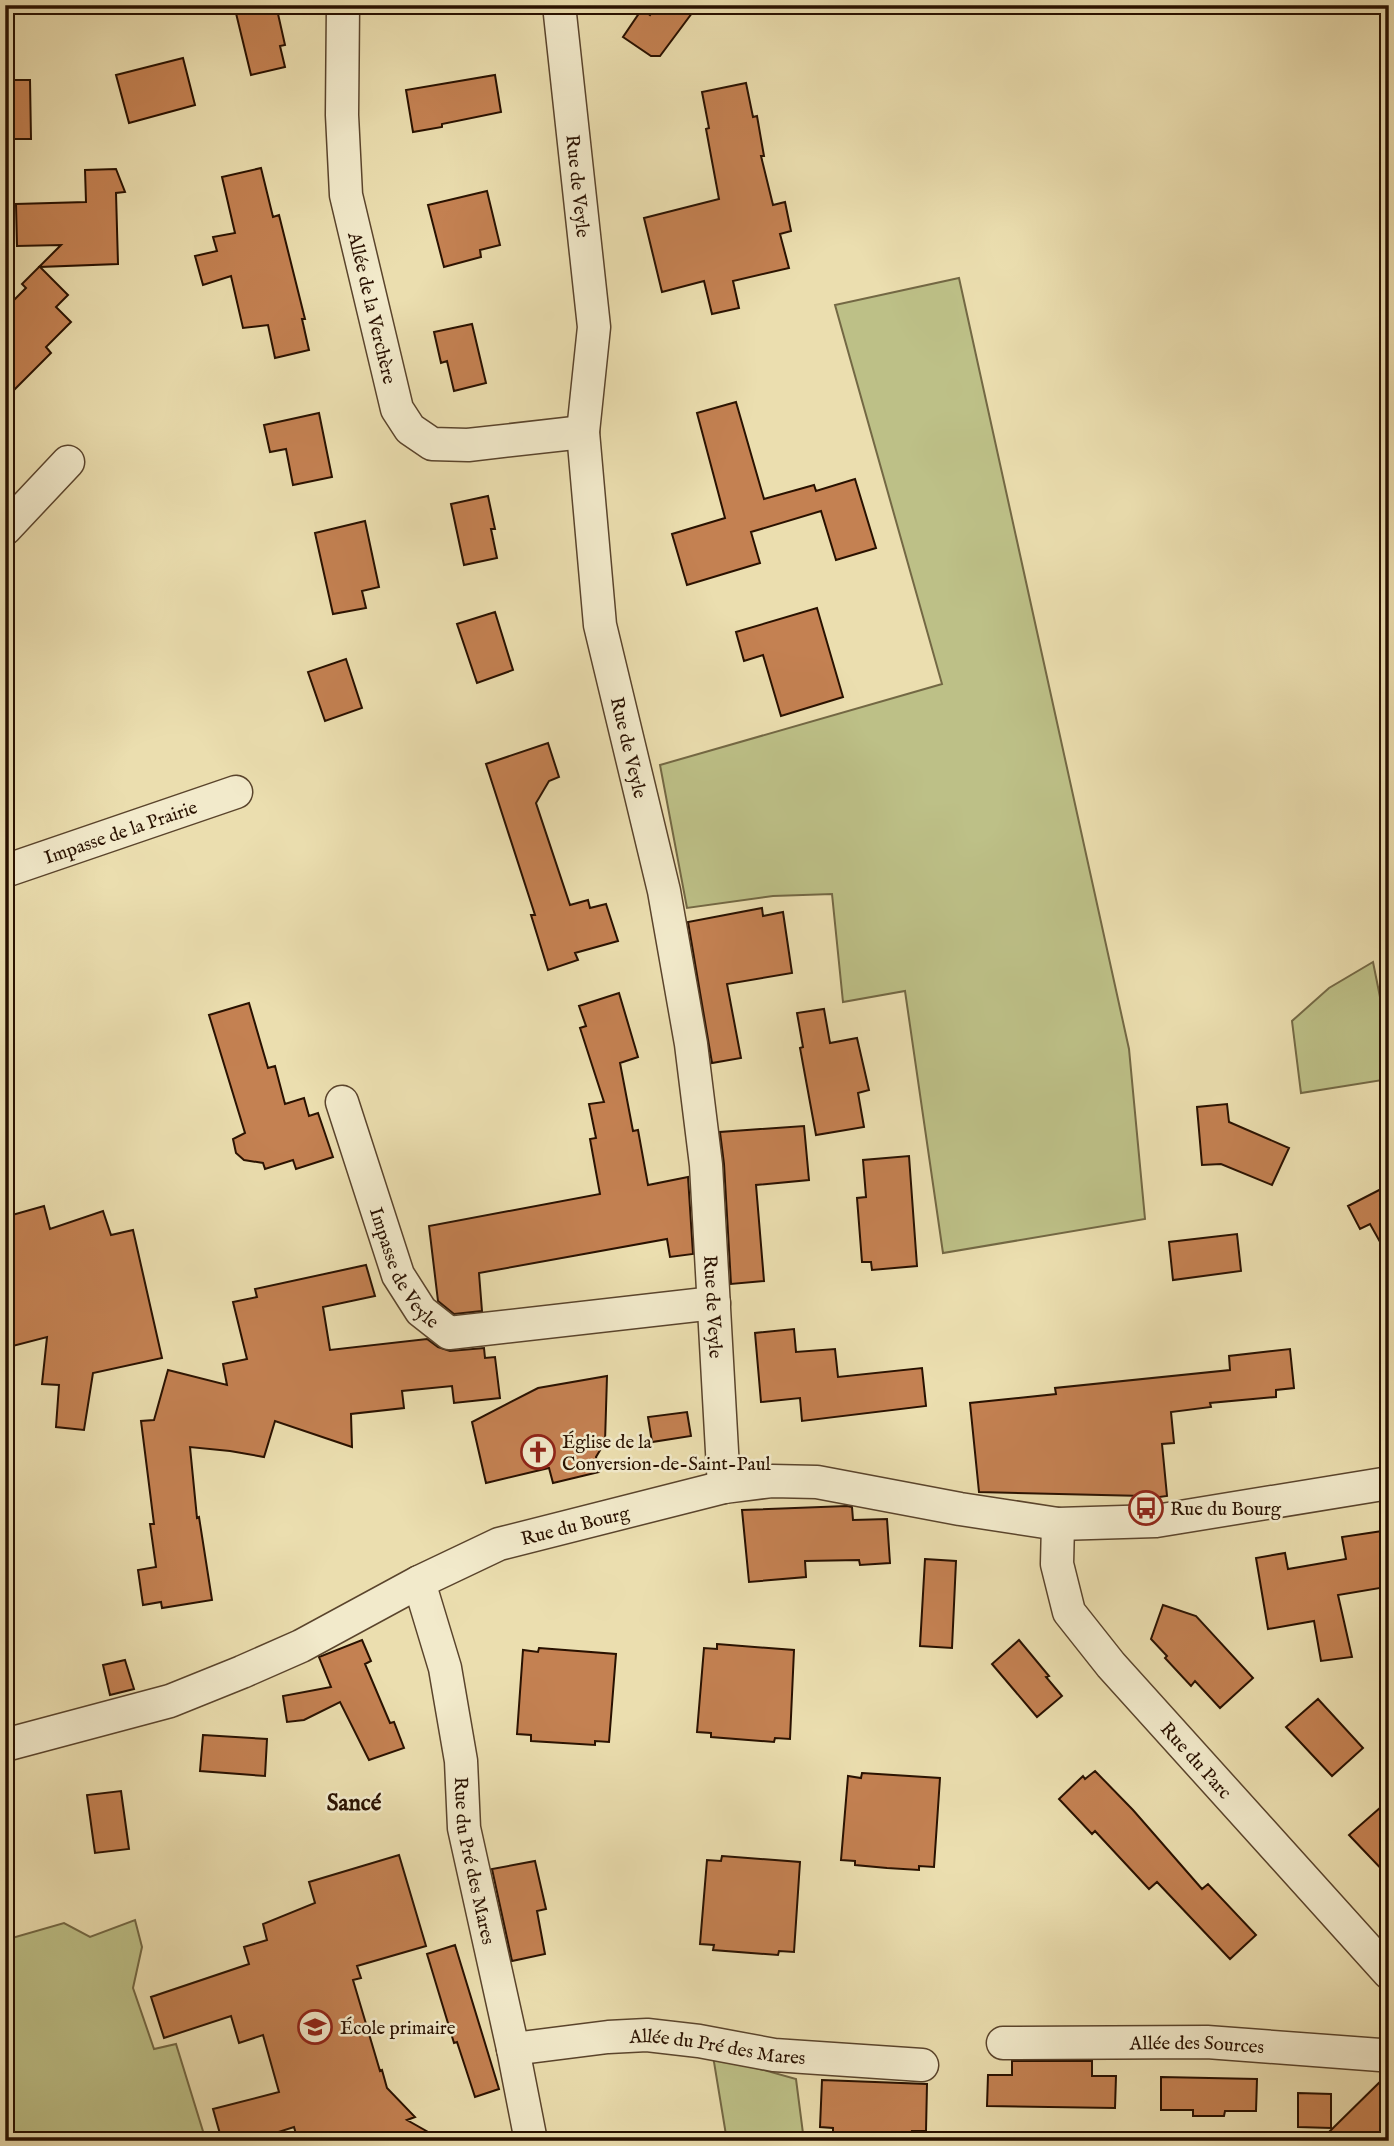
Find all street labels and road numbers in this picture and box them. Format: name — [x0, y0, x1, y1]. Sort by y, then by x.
street label: Rue de Veyle — [559, 133, 594, 239]
street label: Allée de la Verchère — [341, 229, 401, 387]
street label: Rue de Veyle — [604, 695, 651, 801]
street label: Impasse de la Prairie — [41, 796, 201, 871]
street label: Impasse de Veyle — [363, 1205, 443, 1335]
street label: Rue de Veyle — [697, 1255, 727, 1359]
street label: Rue du Bourg — [519, 1501, 633, 1552]
street label: Rue du Parc — [1154, 1718, 1236, 1805]
street label: Rue du Pré des Mares — [448, 1776, 500, 1947]
street label: Allée du Pré des Mares — [628, 2025, 806, 2071]
street label: Allée des Sources — [1129, 2032, 1265, 2060]

